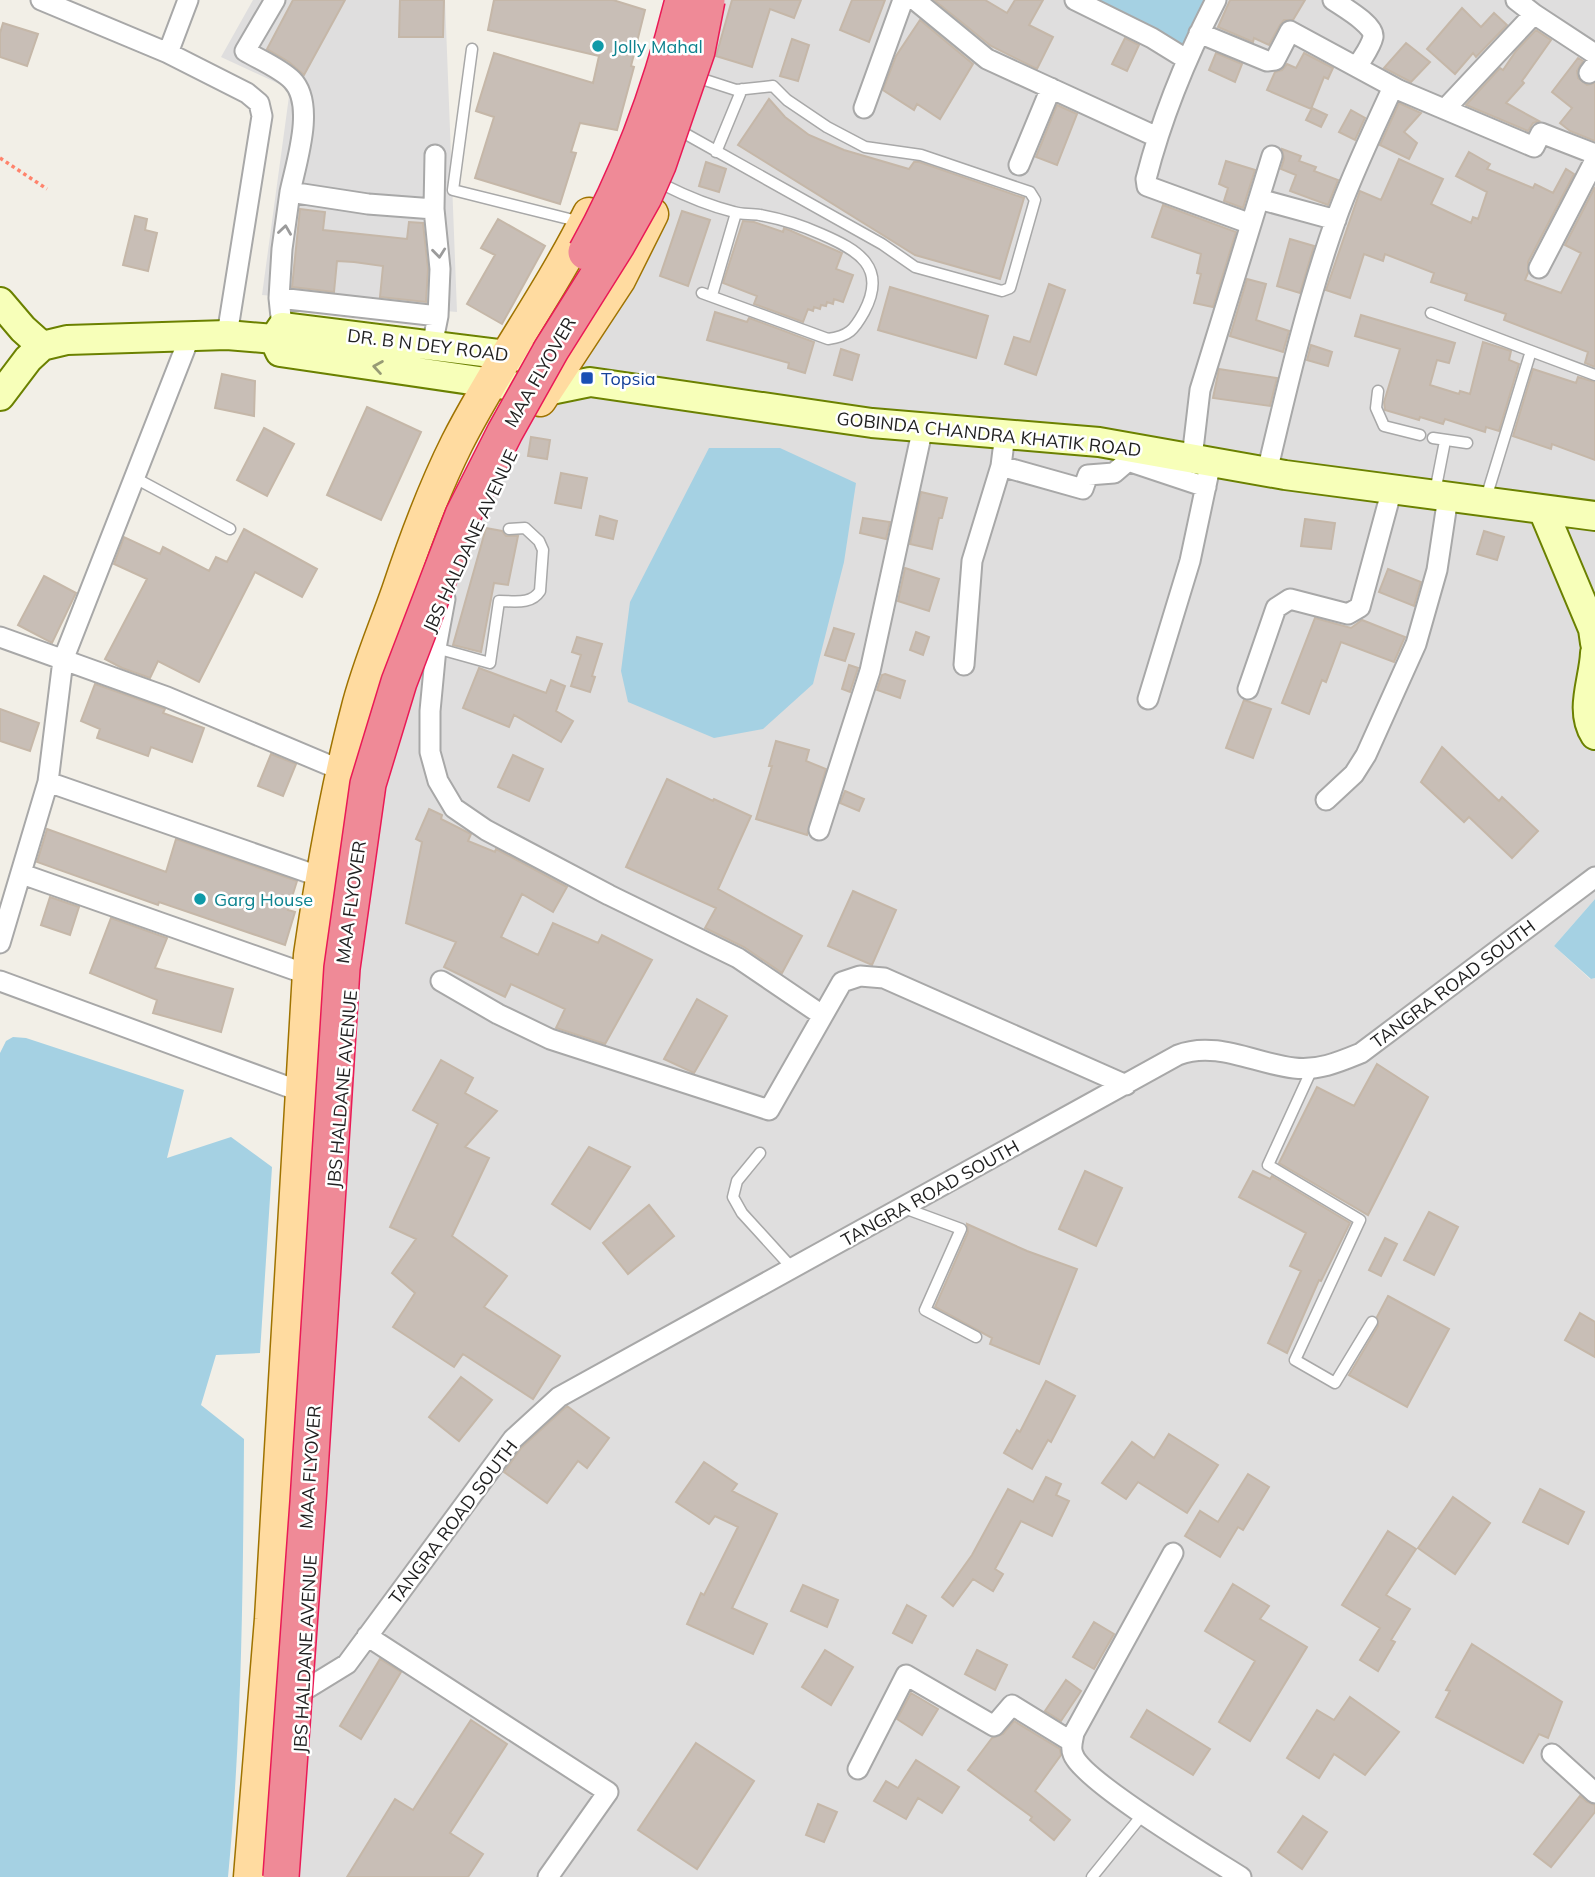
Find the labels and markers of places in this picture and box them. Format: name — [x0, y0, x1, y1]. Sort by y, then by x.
place label: Jolly Mahal — [612, 35, 703, 58]
marker: Jolly Mahal — [590, 38, 606, 54]
place label: Topsia — [601, 367, 656, 390]
marker: Topsia — [579, 370, 595, 386]
place label: Garg House — [214, 888, 313, 911]
marker: Garg House — [192, 891, 208, 907]

